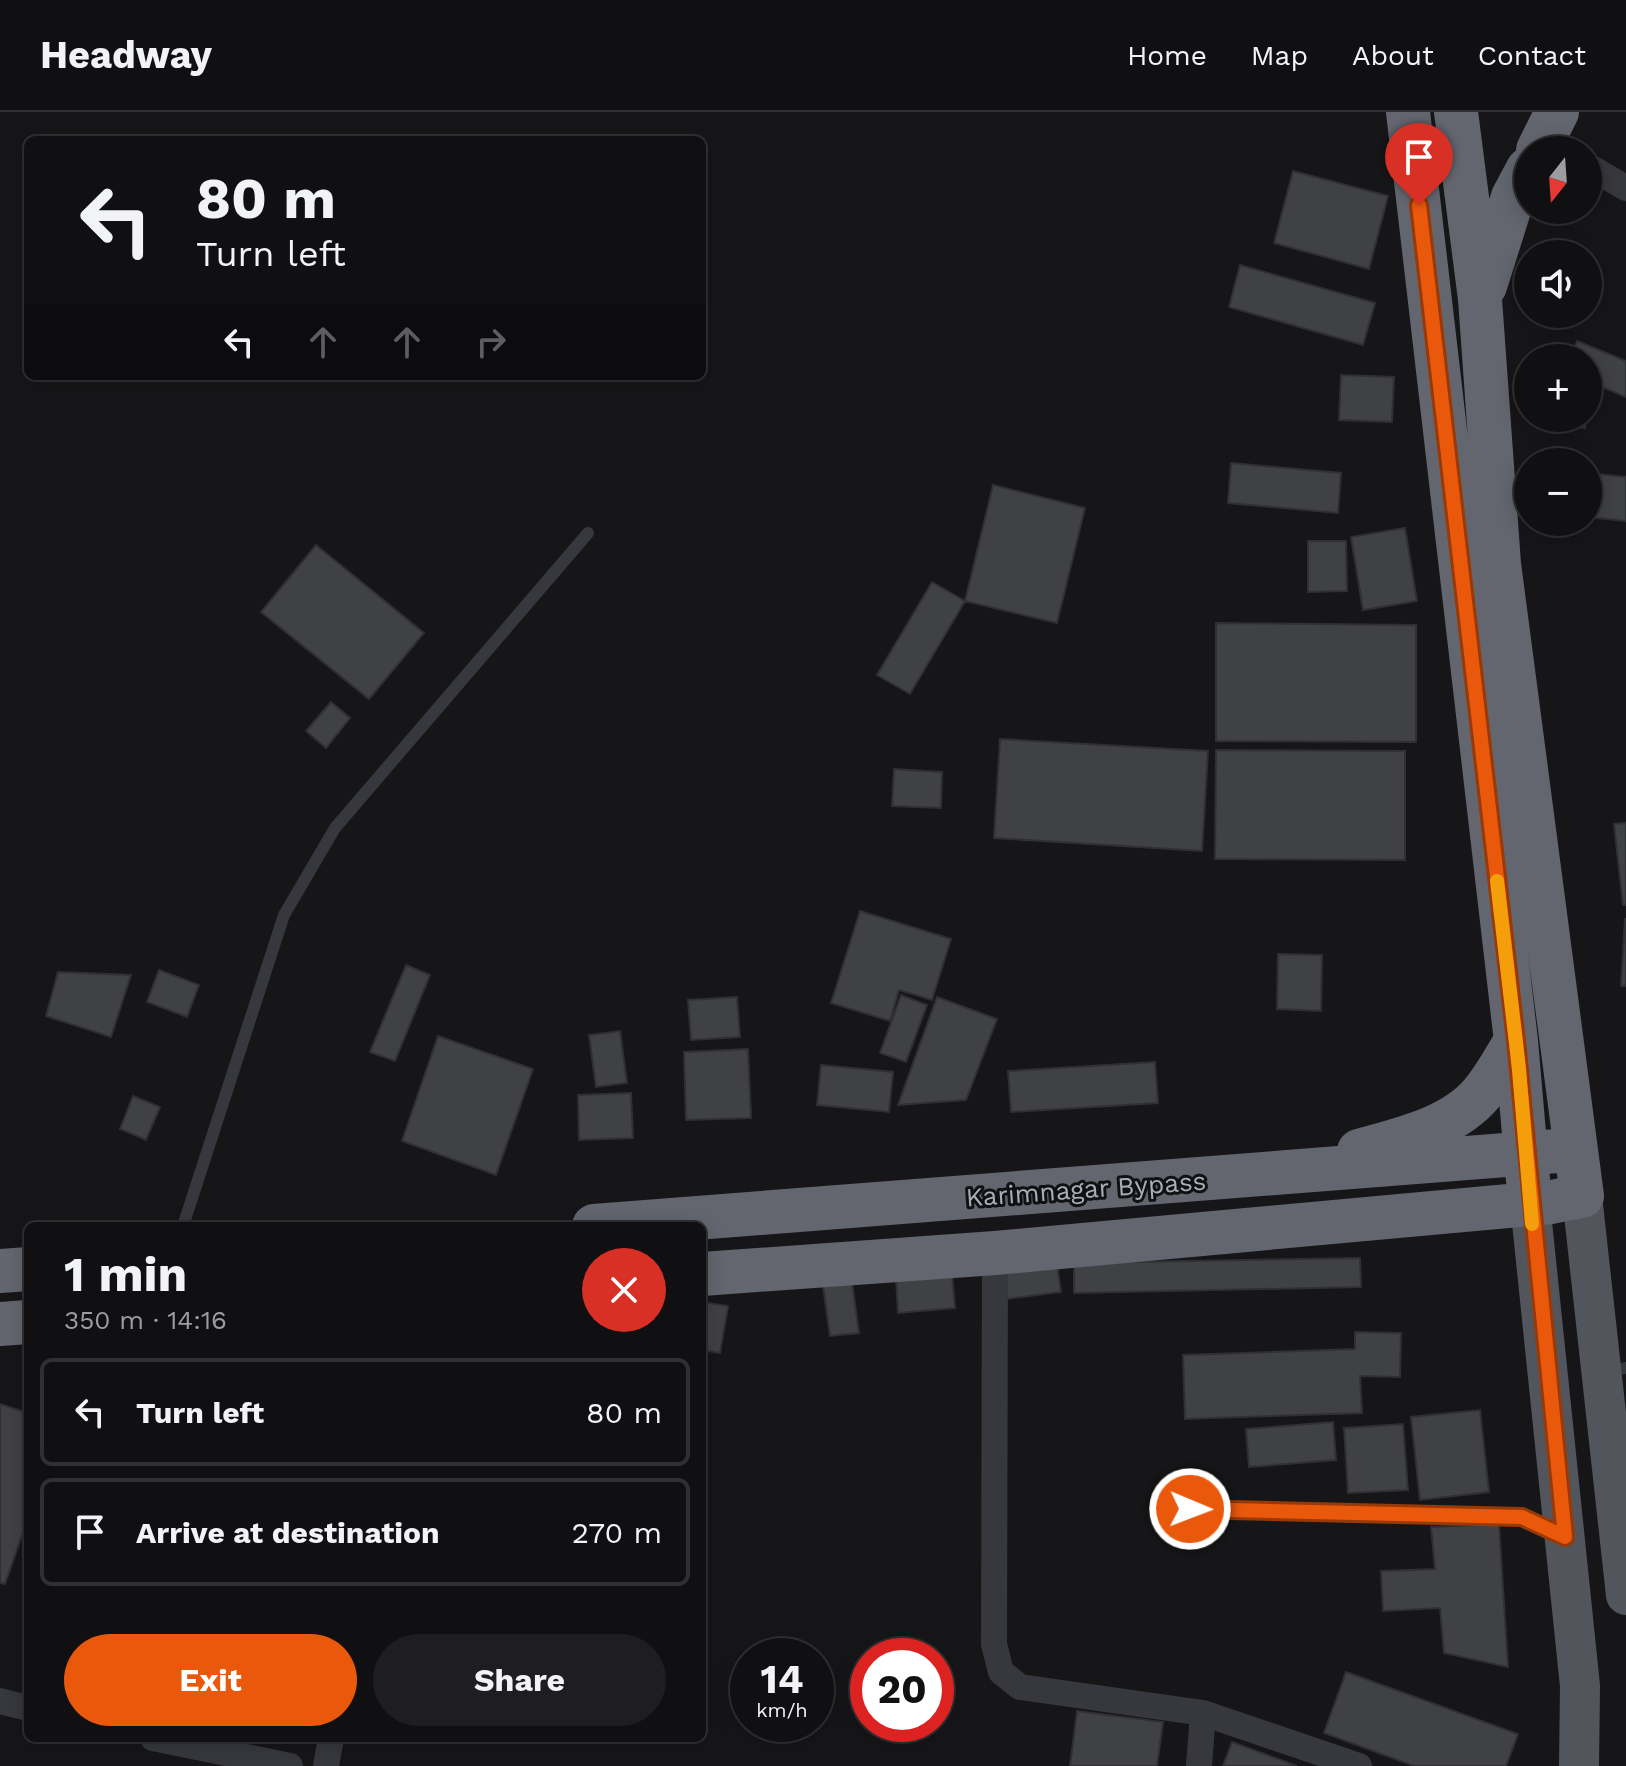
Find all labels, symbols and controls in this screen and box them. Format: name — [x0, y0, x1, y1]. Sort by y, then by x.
text: Headway — [40, 33, 212, 77]
text: Home — [1127, 39, 1207, 72]
text: Map — [1251, 39, 1308, 72]
text: About — [1352, 39, 1434, 72]
text: Contact — [1478, 39, 1586, 72]
pin — [1385, 123, 1453, 205]
icon: arrive — [1397, 135, 1441, 179]
north arrow — [1514, 136, 1602, 224]
map controls — [1514, 136, 1602, 536]
text: 80 m — [196, 166, 336, 232]
icon: left — [64, 168, 168, 272]
text: Turn left — [196, 233, 346, 275]
button: sound — [1514, 240, 1602, 328]
icon: left — [217, 320, 261, 364]
icon: ahead — [301, 320, 345, 364]
icon: ahead — [385, 320, 429, 364]
icon: right — [469, 320, 513, 364]
button: + — [1514, 344, 1602, 432]
button: − — [1514, 448, 1602, 536]
street label: Karimnagar Bypass — [965, 1166, 1207, 1212]
text: 1 min — [64, 1246, 187, 1303]
button: close — [582, 1248, 666, 1332]
text: 350 m · 14:16 — [64, 1305, 227, 1335]
icon: left — [68, 1390, 112, 1434]
text: Turn left — [136, 1395, 264, 1430]
text: 80 m — [586, 1395, 662, 1430]
position arrow — [1148, 1467, 1232, 1551]
icon: arrive — [68, 1510, 112, 1554]
text: Arrive at destination — [136, 1515, 440, 1550]
text: 270 m — [571, 1515, 662, 1550]
button: Exit — [64, 1634, 357, 1726]
button: Share — [373, 1634, 666, 1726]
speed limit sign: 20 — [850, 1638, 954, 1742]
text: 14 — [760, 1656, 804, 1703]
text: km/h — [756, 1698, 808, 1722]

